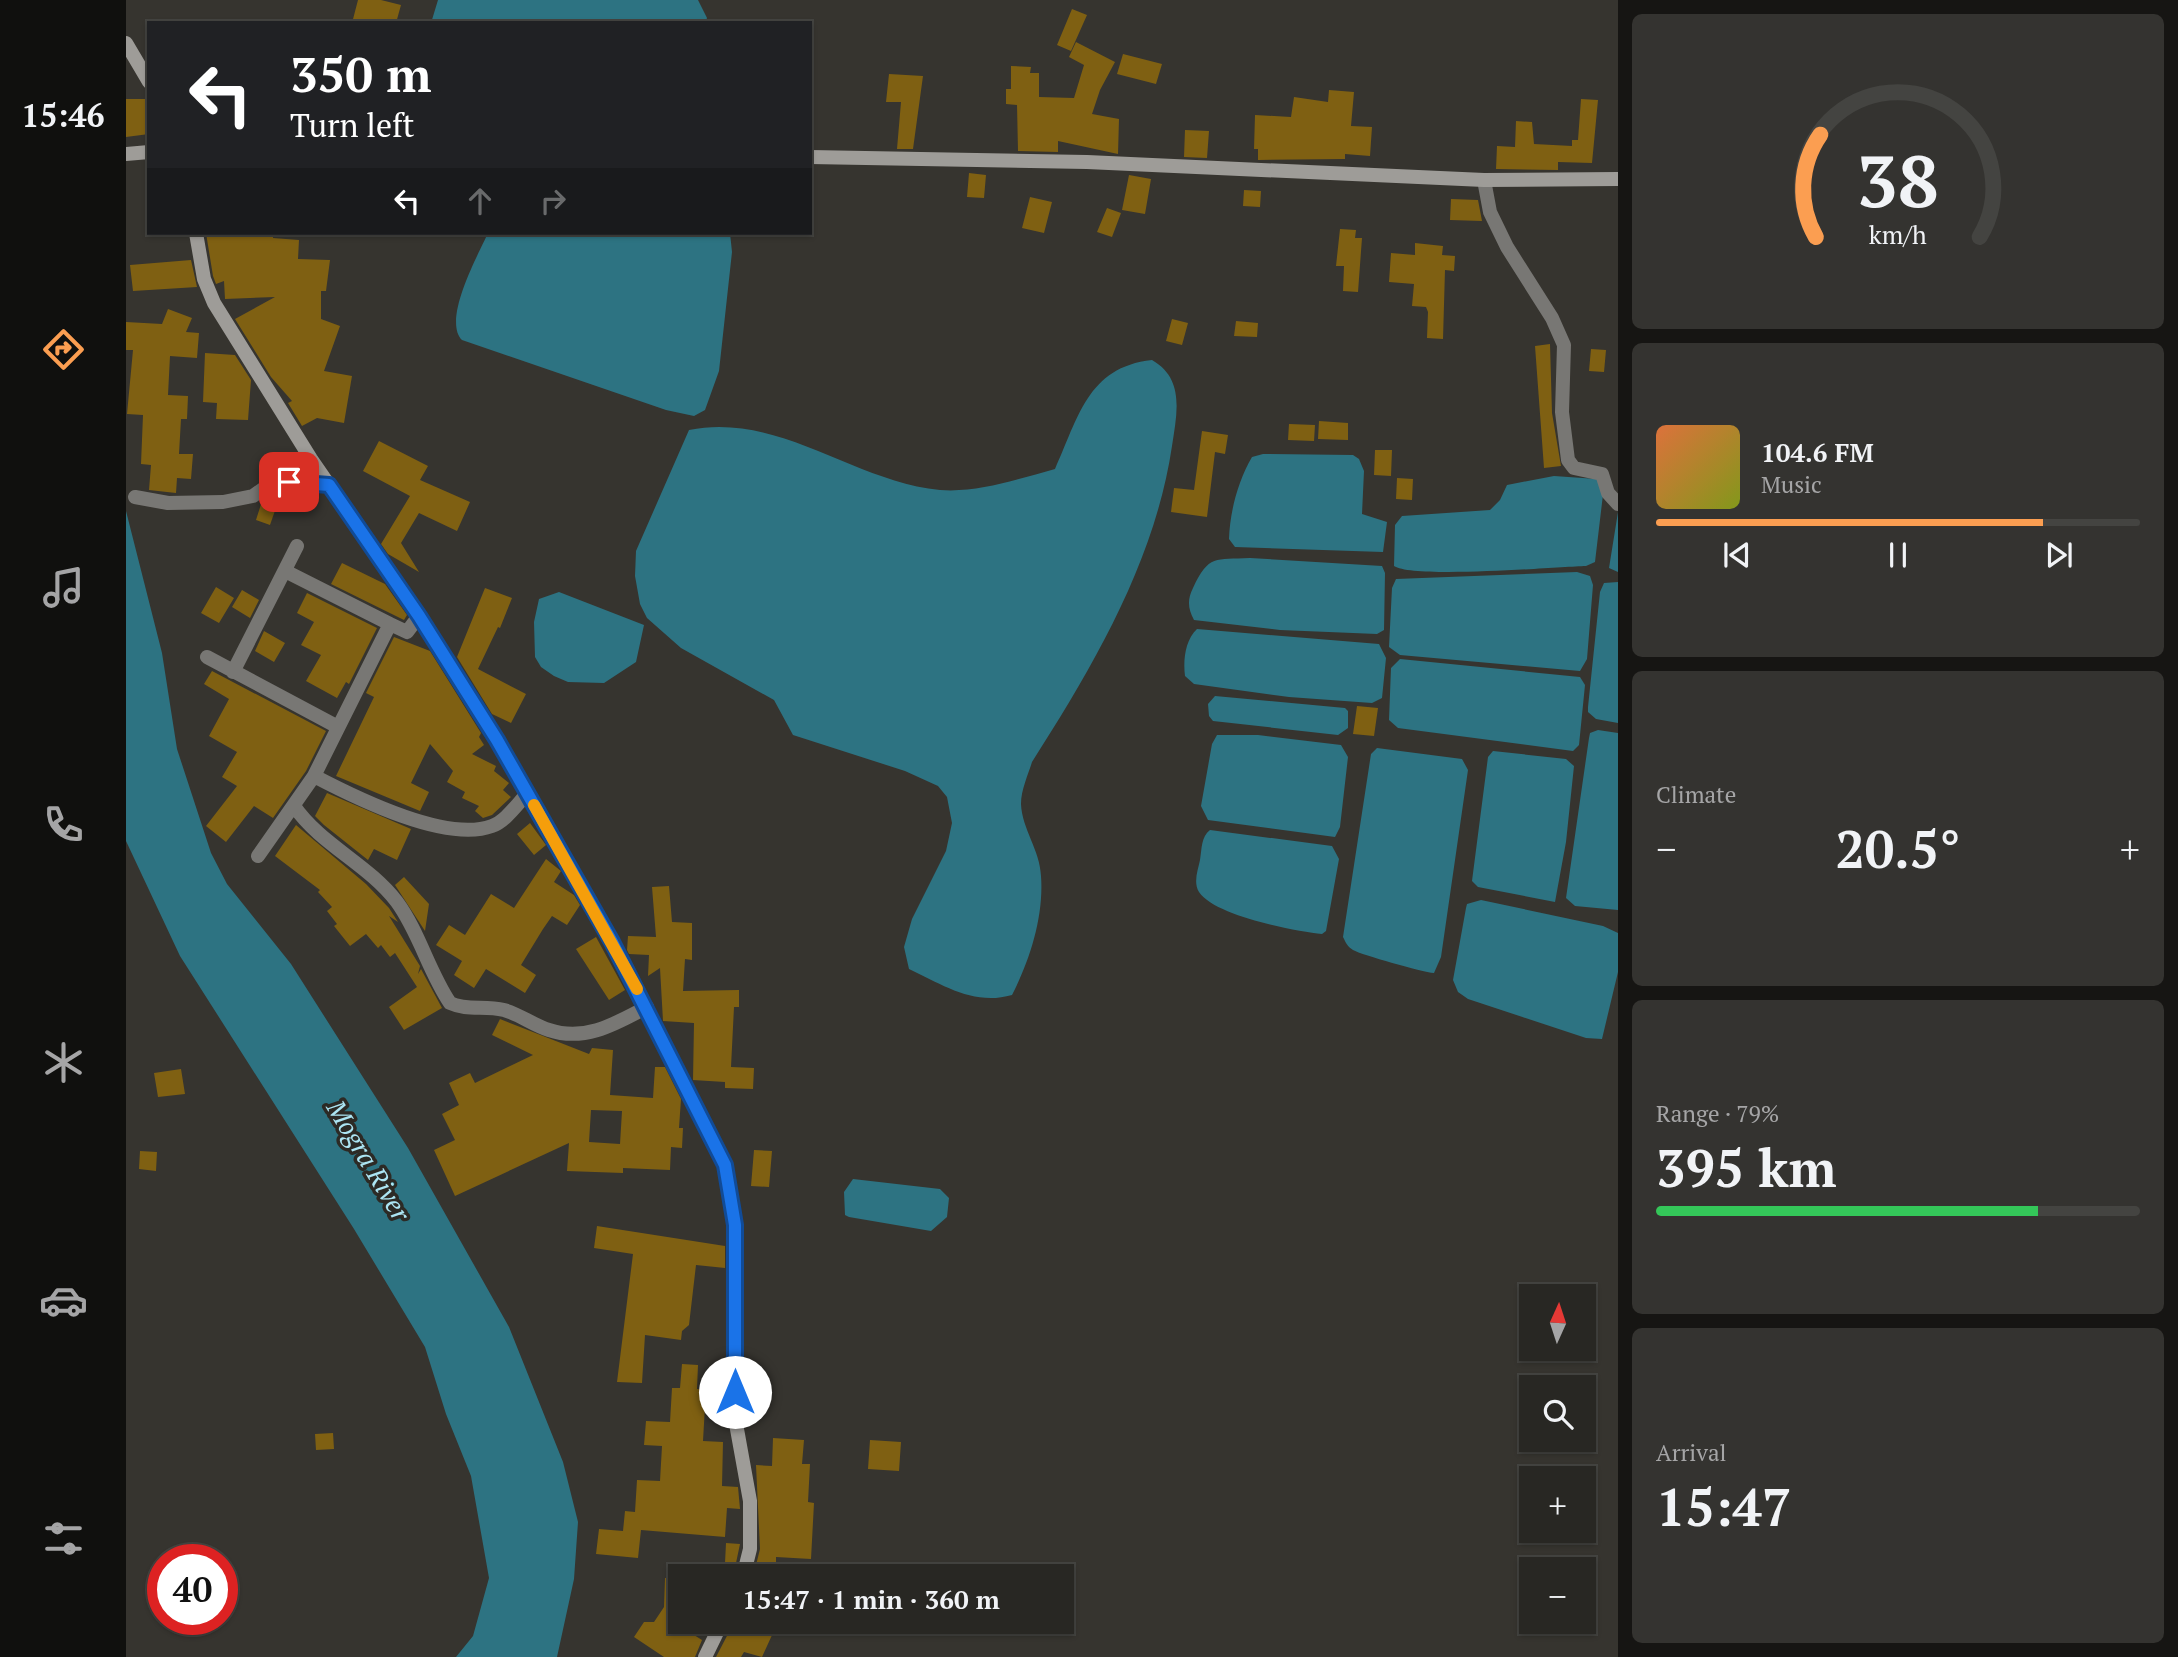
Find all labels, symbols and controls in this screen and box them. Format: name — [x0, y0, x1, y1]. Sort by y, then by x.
text: 350 m — [290, 41, 432, 106]
icon: left — [175, 49, 266, 140]
text: 15:46 — [21, 94, 105, 136]
text: Turn left — [290, 104, 414, 146]
text: 38 — [1857, 132, 1939, 229]
icon: left — [388, 182, 426, 220]
icon: ahead — [461, 182, 499, 220]
icon: right — [534, 182, 572, 220]
text: km/h — [1869, 218, 1927, 251]
icon: directions — [39, 325, 88, 374]
text: 104.6 FM — [1761, 435, 1874, 469]
pin — [259, 452, 319, 512]
icon: arrive — [270, 463, 308, 501]
text: Music — [1761, 469, 1822, 500]
icon: previous — [1718, 536, 1756, 574]
icon: pause — [1879, 536, 1917, 574]
icon: next — [2040, 536, 2078, 574]
icon: music — [39, 563, 88, 612]
text: Climate — [1656, 779, 1736, 810]
icon: phone — [39, 800, 88, 849]
text: 20.5° — [1835, 814, 1961, 883]
text: − — [1656, 824, 1676, 874]
text: + — [2120, 824, 2140, 874]
icon: climate — [39, 1038, 88, 1087]
water label: Mogra River — [319, 1092, 419, 1227]
text: Range · 79% — [1656, 1098, 1779, 1129]
text: 395 km — [1656, 1133, 1837, 1202]
icon: car — [39, 1276, 88, 1325]
north arrow — [1519, 1284, 1596, 1362]
map controls — [1519, 1284, 1596, 1634]
position arrow — [698, 1355, 772, 1429]
button: search — [1519, 1375, 1596, 1452]
text: Arrival — [1656, 1437, 1727, 1468]
button: + — [1519, 1466, 1596, 1543]
text: 15:47 — [1656, 1472, 1791, 1541]
icon: filters — [39, 1514, 88, 1563]
speed limit sign: 40 — [147, 1544, 238, 1635]
button: − — [1519, 1557, 1596, 1634]
text: 15:47 · 1 min · 360 m — [742, 1582, 1000, 1616]

